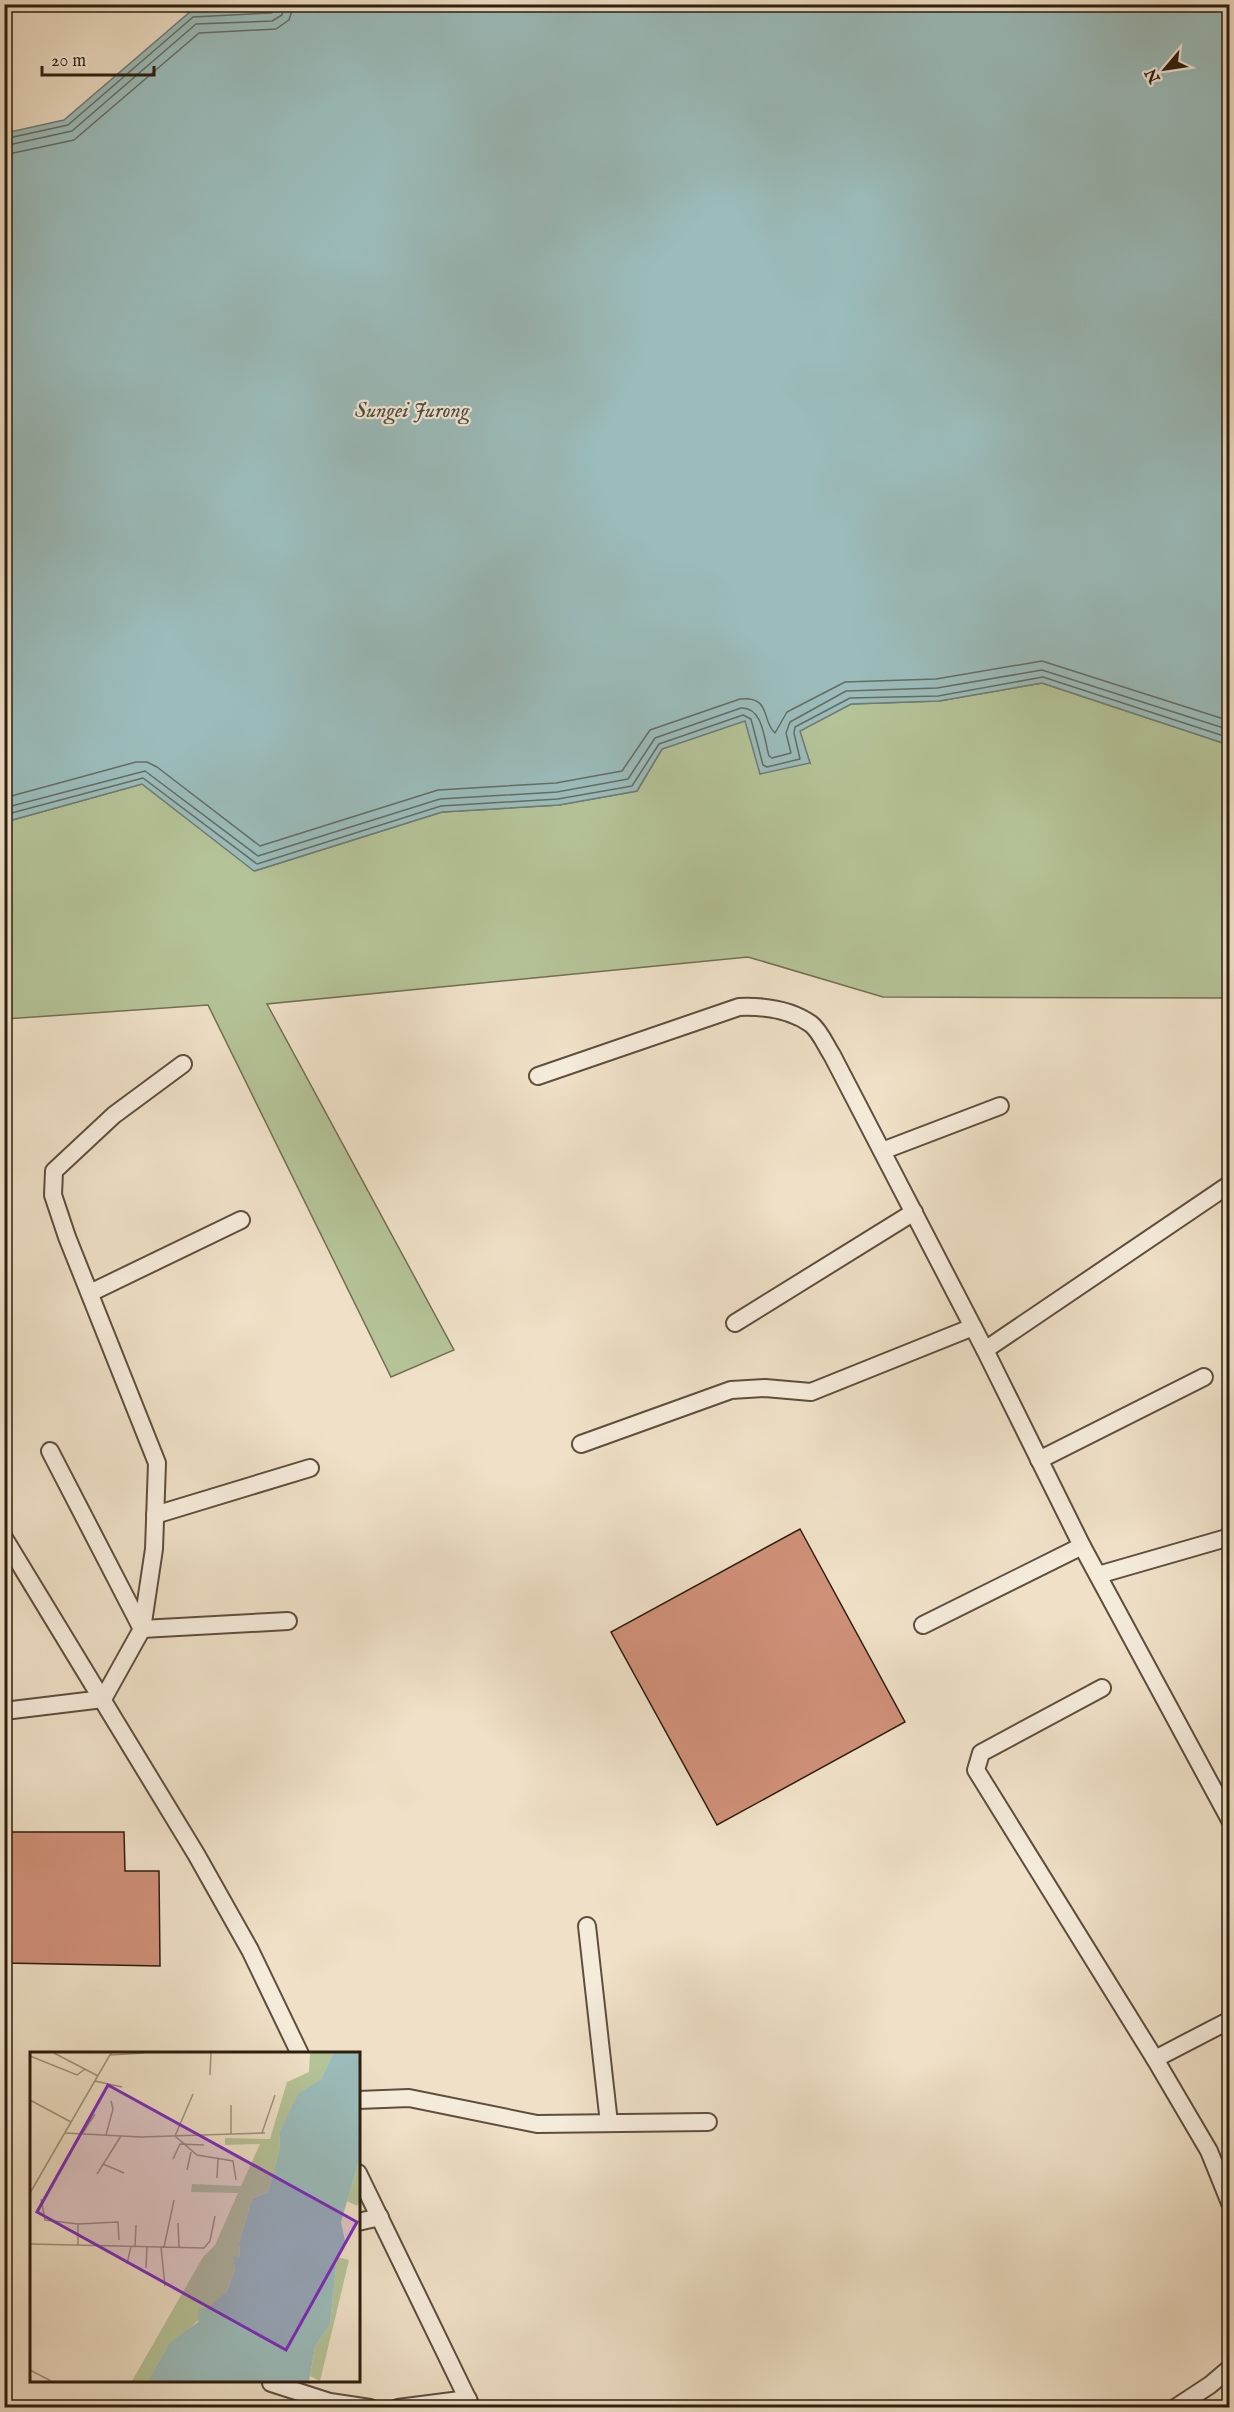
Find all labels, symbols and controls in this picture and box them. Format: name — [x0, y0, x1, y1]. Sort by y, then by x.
scale bar — [42, 39, 154, 77]
north arrow — [1135, 39, 1195, 99]
text: 20 m — [51, 50, 86, 73]
text: N — [1141, 64, 1166, 87]
water label: Sungei Jurong — [355, 397, 471, 425]
inset map — [30, 2052, 360, 2382]

